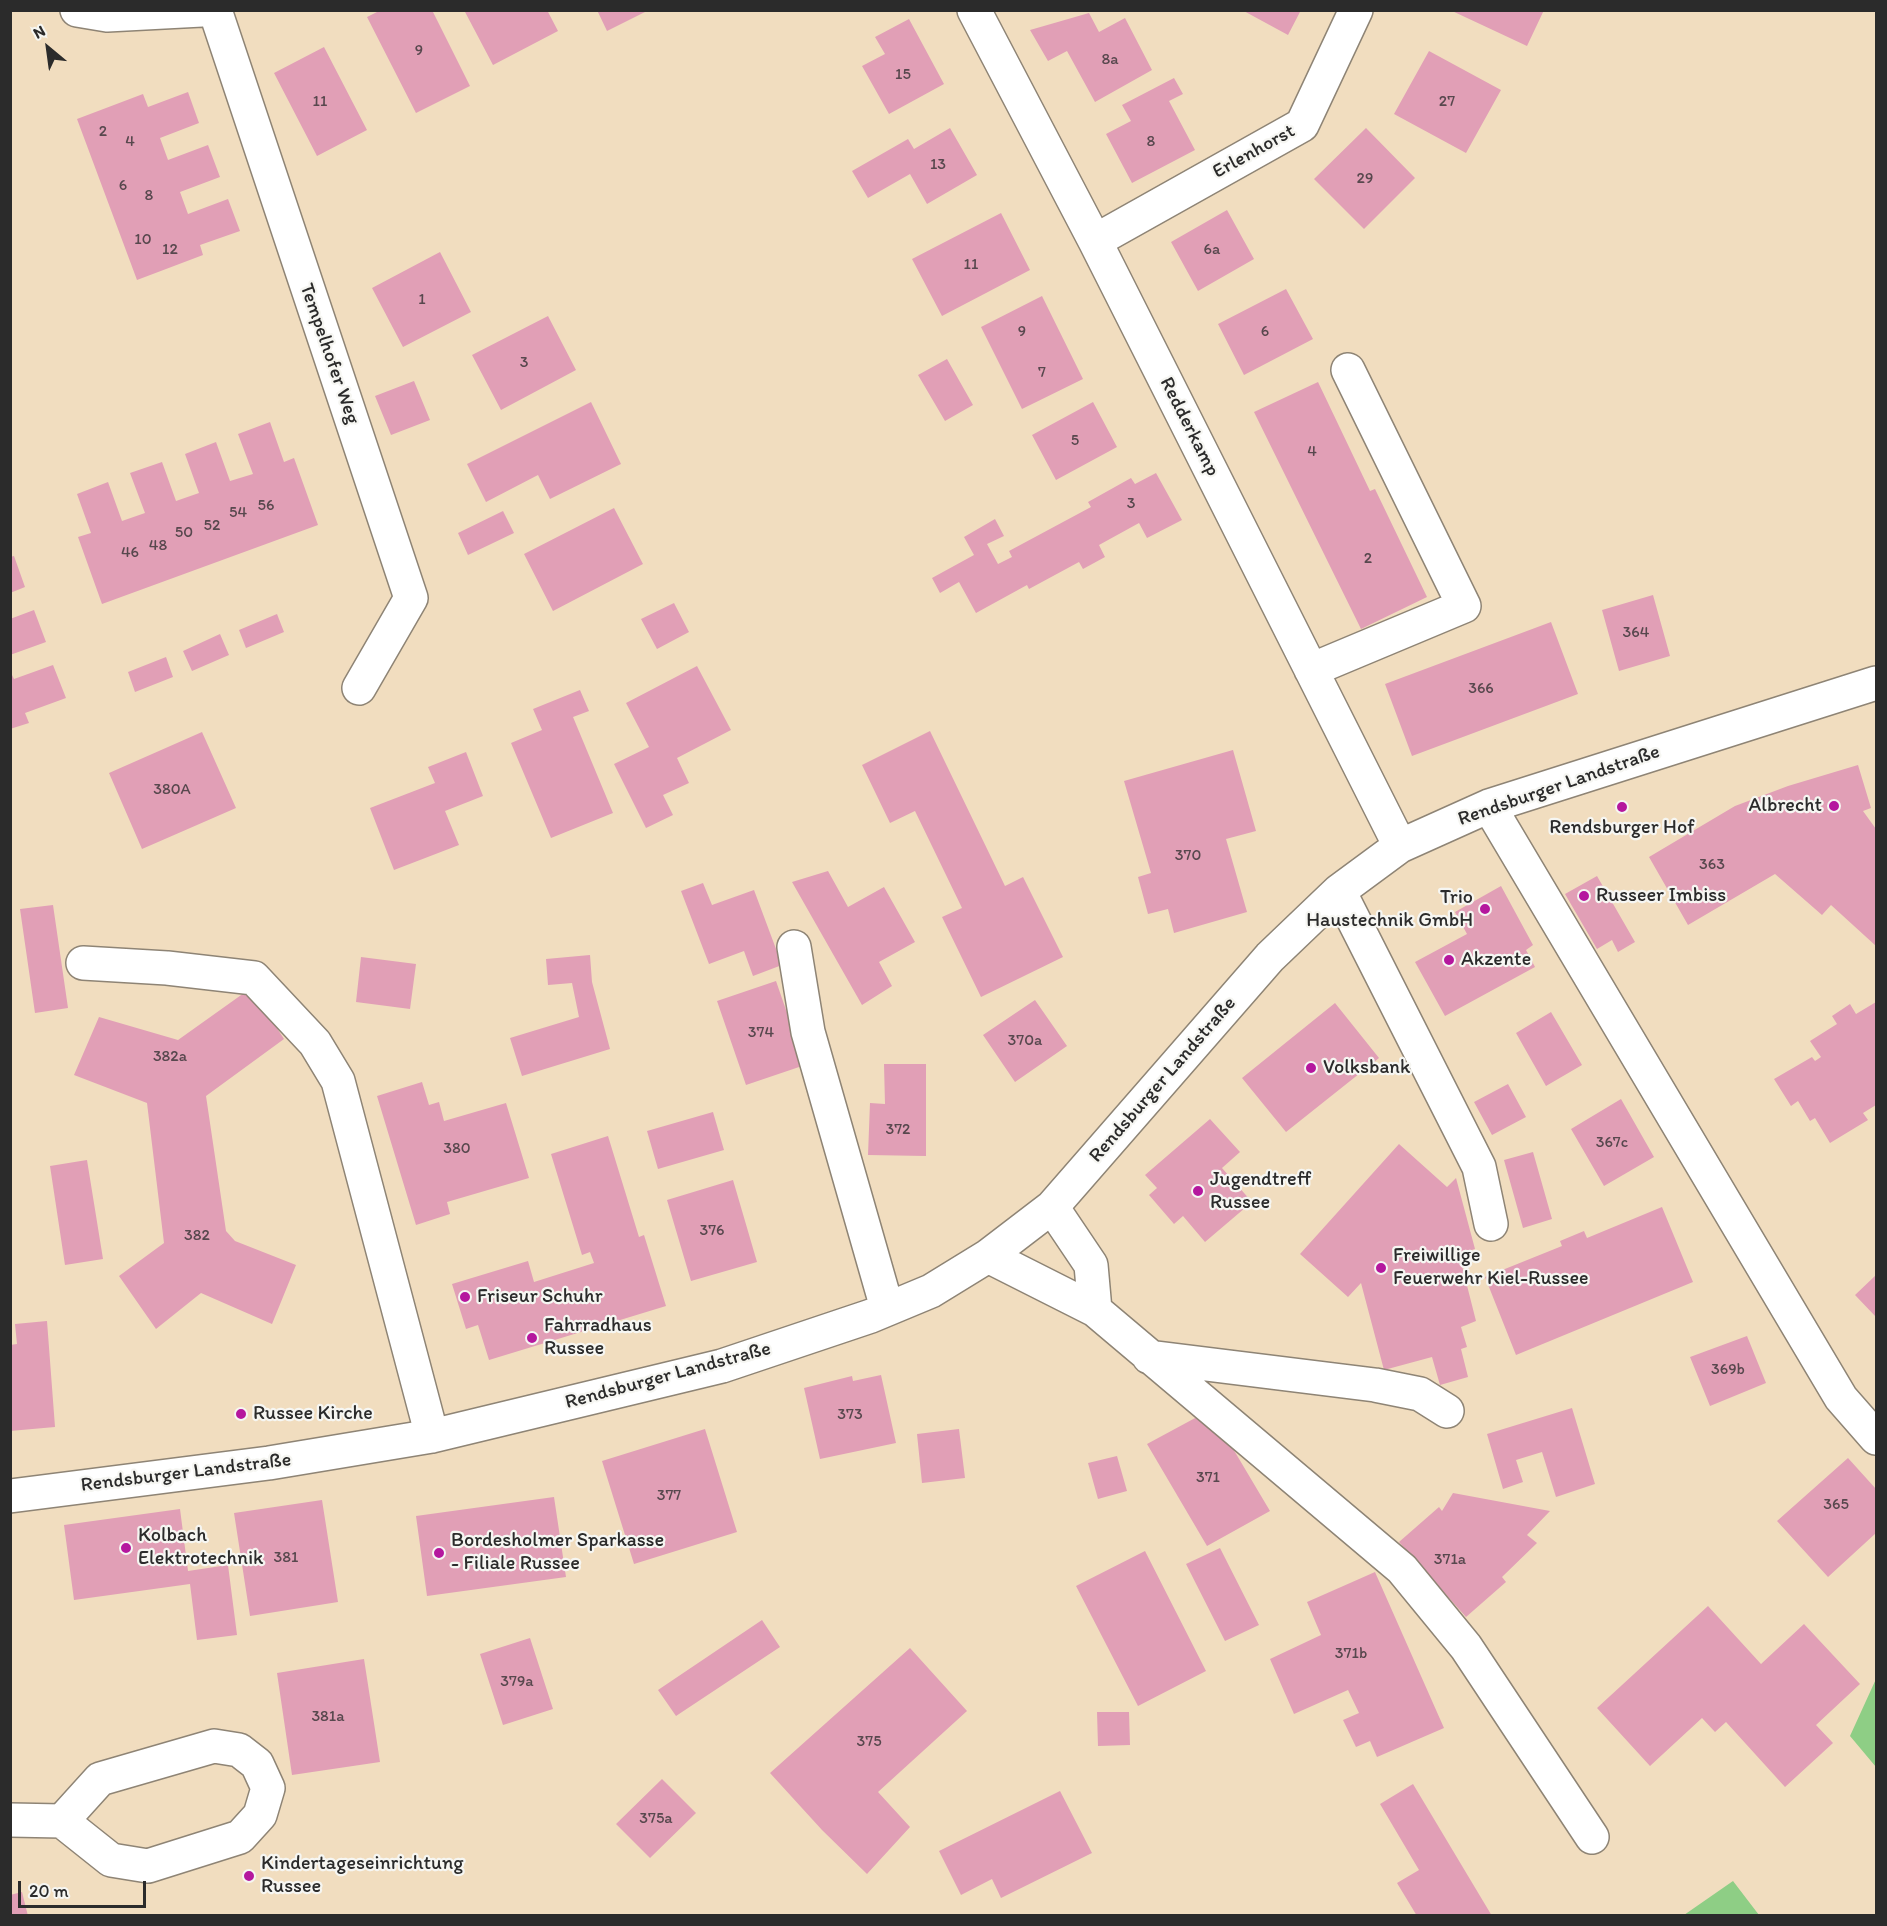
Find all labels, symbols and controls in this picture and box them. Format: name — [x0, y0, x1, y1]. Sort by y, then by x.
north arrow — [18, 18, 78, 78]
text: N — [30, 21, 48, 43]
house number: 9 — [415, 41, 423, 61]
house number: 8a — [1101, 50, 1119, 70]
house number: 15 — [895, 65, 911, 85]
house number: 11 — [313, 92, 327, 112]
house number: 27 — [1439, 92, 1455, 112]
street label: Erlenhorst — [1209, 120, 1299, 184]
house number: 2 — [99, 122, 107, 142]
house number: 4 — [125, 132, 135, 152]
house number: 8 — [1147, 132, 1155, 152]
house number: 13 — [930, 155, 946, 175]
house number: 29 — [1357, 169, 1373, 189]
house number: 6 — [119, 176, 127, 196]
house number: 8 — [145, 186, 153, 206]
house number: 10 — [134, 230, 152, 250]
house number: 12 — [162, 240, 178, 260]
house number: 6a — [1204, 240, 1220, 260]
house number: 11 — [964, 255, 978, 275]
street label: Tempelhofer Weg — [294, 280, 364, 428]
house number: 1 — [418, 290, 426, 310]
house number: 9 — [1018, 322, 1026, 342]
house number: 6 — [1261, 322, 1269, 342]
house number: 3 — [520, 353, 528, 373]
house number: 7 — [1038, 363, 1046, 383]
street label: Redderkamp — [1154, 373, 1224, 481]
house number: 5 — [1071, 431, 1079, 451]
house number: 4 — [1307, 442, 1317, 462]
house number: 3 — [1127, 494, 1135, 514]
house number: 56 — [258, 496, 274, 516]
house number: 54 — [229, 503, 247, 523]
house number: 52 — [204, 516, 220, 536]
house number: 50 — [175, 523, 193, 543]
house number: 48 — [149, 536, 167, 556]
house number: 46 — [121, 543, 139, 563]
house number: 2 — [1364, 549, 1372, 569]
house number: 364 — [1623, 623, 1649, 643]
house number: 366 — [1468, 679, 1494, 699]
street label: Rendsburger Landstraße — [1455, 740, 1663, 832]
house number: 380A — [153, 780, 191, 800]
place label: Albrecht — [1749, 794, 1822, 818]
marker: Albrecht — [1827, 799, 1841, 813]
marker: Rendsburger Hof — [1615, 800, 1629, 814]
place label: Rendsburger Hof — [1549, 816, 1695, 840]
house number: 370 — [1175, 846, 1201, 866]
house number: 363 — [1699, 855, 1725, 875]
place label: Russeer Imbiss — [1596, 884, 1726, 908]
place label: Trio Haustechnik GmbH — [1306, 886, 1473, 933]
marker: Russeer Imbiss — [1577, 889, 1591, 903]
marker: Trio Haustechnik GmbH — [1478, 902, 1492, 916]
place label: Akzente — [1461, 948, 1531, 972]
marker: Akzente — [1442, 953, 1456, 967]
street label: Rendsburger Landstraße — [1084, 992, 1242, 1168]
house number: 374 — [748, 1023, 774, 1043]
house number: 370a — [1008, 1031, 1042, 1051]
house number: 382a — [153, 1047, 187, 1067]
place label: Volksbank — [1323, 1056, 1410, 1080]
marker: Volksbank — [1304, 1061, 1318, 1075]
house number: 372 — [885, 1120, 911, 1140]
house number: 367c — [1596, 1133, 1628, 1153]
house number: 380 — [443, 1139, 471, 1159]
place label: Jugendtreff Russee — [1210, 1168, 1311, 1215]
marker: Jugendtreff Russee — [1191, 1184, 1205, 1198]
house number: 376 — [699, 1221, 725, 1241]
house number: 382 — [184, 1226, 210, 1246]
place label: Freiwillige Feuerwehr Kiel-Russee — [1393, 1244, 1588, 1291]
marker: Freiwillige Feuerwehr Kiel-Russee — [1374, 1261, 1388, 1275]
place label: Friseur Schuhr — [477, 1285, 603, 1309]
marker: Friseur Schuhr — [458, 1290, 472, 1304]
place label: Fahrradhaus Russee — [544, 1314, 652, 1361]
marker: Fahrradhaus Russee — [525, 1331, 539, 1345]
street label: Rendsburger Landstraße — [562, 1337, 774, 1415]
house number: 369b — [1711, 1360, 1745, 1380]
place label: Russee Kirche — [253, 1402, 373, 1426]
house number: 373 — [837, 1405, 863, 1425]
marker: Russee Kirche — [234, 1407, 248, 1421]
street label: Rendsburger Landstraße — [79, 1448, 293, 1498]
house number: 371 — [1196, 1468, 1220, 1488]
house number: 377 — [657, 1486, 681, 1506]
house number: 365 — [1823, 1495, 1849, 1515]
place label: Kolbach Elektrotechnik — [138, 1524, 263, 1571]
place label: Bordesholmer Sparkasse - Filiale Russee — [451, 1529, 664, 1576]
marker: Kolbach Elektrotechnik — [119, 1541, 133, 1555]
marker: Bordesholmer Sparkasse - Filiale Russee — [432, 1546, 446, 1560]
house number: 381 — [274, 1548, 298, 1568]
house number: 371a — [1434, 1550, 1466, 1570]
house number: 371b — [1335, 1644, 1367, 1664]
house number: 379a — [500, 1672, 534, 1692]
house number: 381a — [311, 1707, 345, 1727]
house number: 375 — [856, 1732, 882, 1752]
house number: 375a — [639, 1809, 673, 1829]
place label: Kindertageseinrichtung Russee — [261, 1852, 464, 1899]
scale bar — [21, 1869, 148, 1907]
marker: Kindertageseinrichtung Russee — [242, 1869, 256, 1883]
text: 20 m — [29, 1880, 69, 1902]

